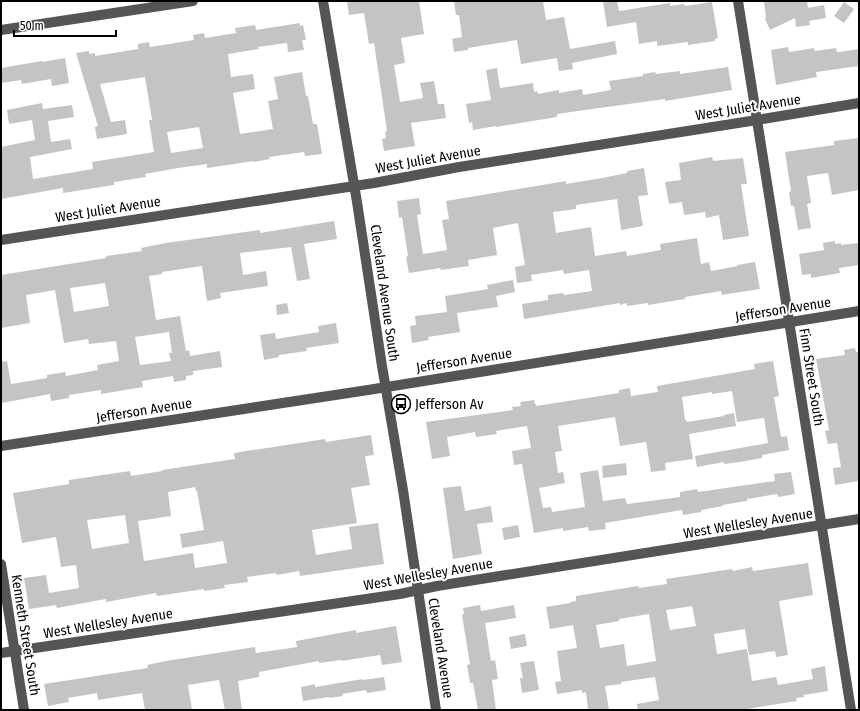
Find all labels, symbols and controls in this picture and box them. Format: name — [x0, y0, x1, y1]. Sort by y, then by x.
scale bar — [14, 12, 116, 38]
text: 50 m — [20, 19, 44, 33]
street label: West Juliet Avenue — [694, 91, 802, 124]
street label: West Juliet Avenue — [374, 142, 482, 177]
street label: West Juliet Avenue — [54, 193, 162, 226]
street label: Cleveland Avenue South — [366, 223, 403, 363]
street label: Jefferson Avenue — [734, 294, 832, 325]
street label: Finn Street South — [795, 327, 828, 427]
street label: Jefferson Avenue — [415, 345, 513, 376]
bus stop icon: Jefferson Av — [390, 393, 412, 415]
street label: Jefferson Avenue — [95, 395, 193, 426]
place label: Jefferson Av — [415, 396, 484, 413]
street label: West Wellesley Avenue — [682, 505, 814, 542]
street label: West Wellesley Avenue — [362, 555, 494, 594]
street label: Kenneth Street South — [8, 573, 43, 697]
street label: Cleveland Avenue — [424, 597, 457, 700]
street label: West Wellesley Avenue — [42, 605, 174, 642]

